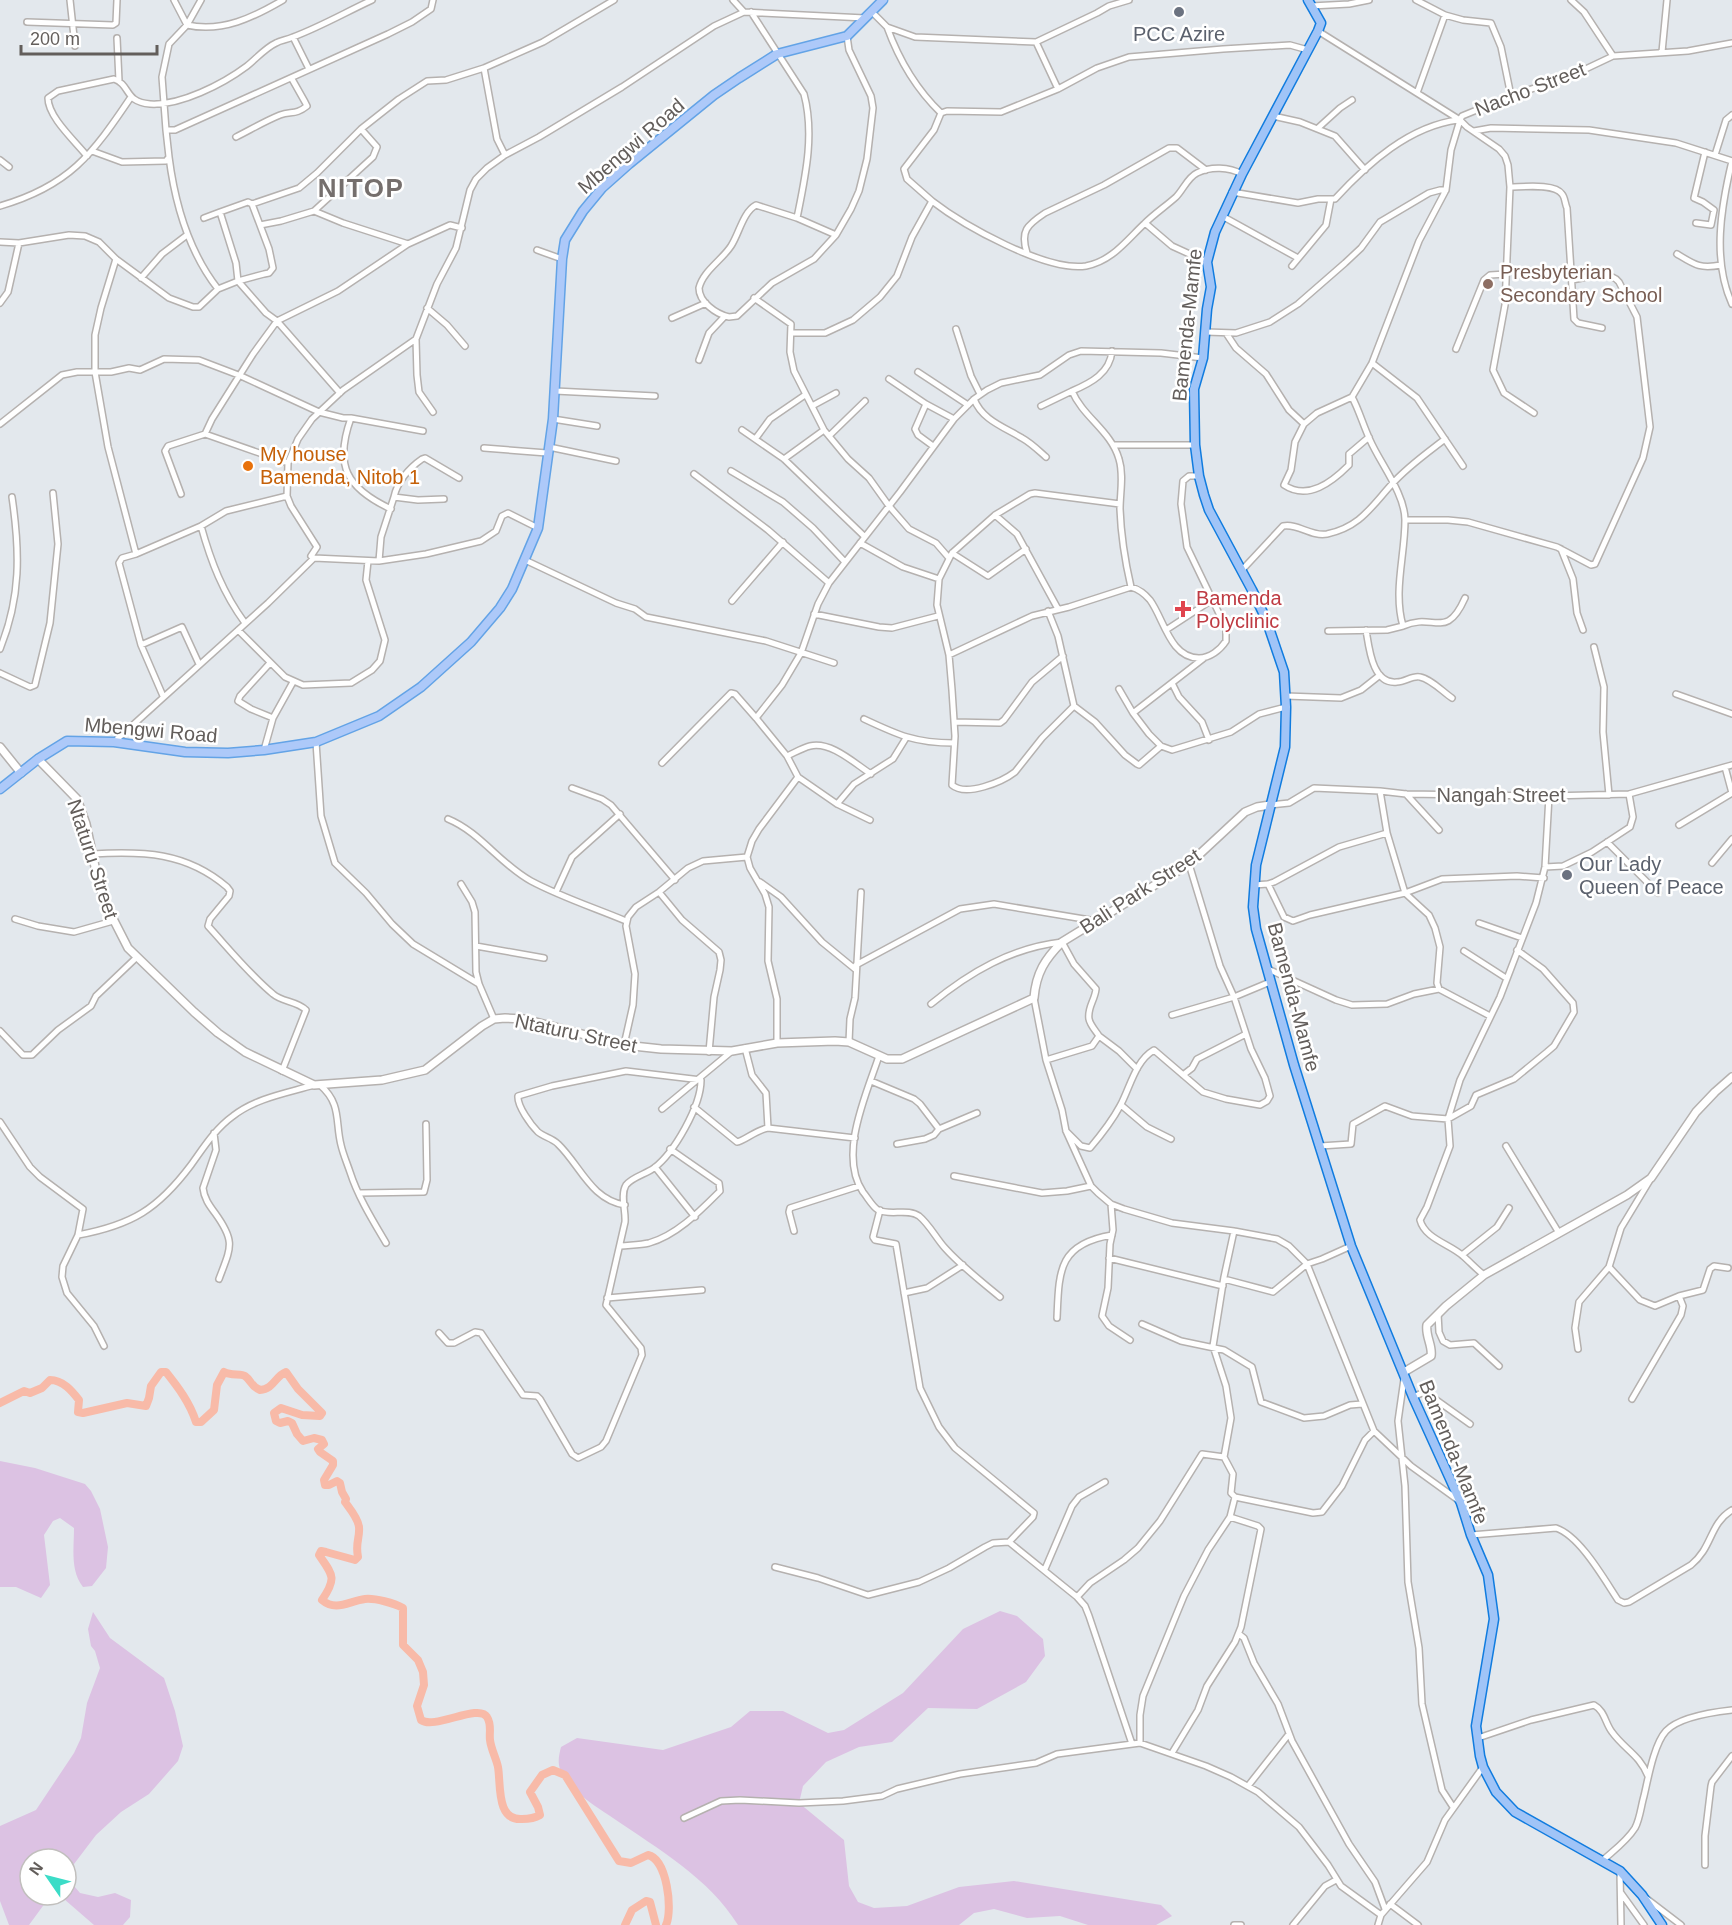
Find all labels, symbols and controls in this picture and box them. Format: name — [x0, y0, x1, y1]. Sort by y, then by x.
marker: PCC Azire — [1172, 5, 1186, 19]
scale bar — [21, 18, 158, 56]
place label: PCC Azire — [1133, 23, 1225, 45]
text: 200 m — [30, 29, 80, 49]
street label: Nacho Street — [1472, 58, 1589, 120]
street label: Mbengwi Road — [573, 94, 689, 198]
district label: NITOP — [318, 173, 404, 203]
street label: Bamenda-Mamfe — [1168, 248, 1206, 402]
place label: Presbyterian Secondary School — [1500, 261, 1662, 306]
marker: Presbyterian Secondary School — [1481, 277, 1495, 291]
place label: My house Bamenda, Nitob 1 — [260, 443, 420, 488]
marker: My house Bamenda, Nitob 1 — [241, 459, 255, 473]
place label: Bamenda Polyclinic — [1196, 587, 1282, 632]
marker: Bamenda Polyclinic — [1174, 600, 1192, 618]
street label: Mbengwi Road — [84, 713, 218, 747]
street label: Nangah Street — [1437, 784, 1566, 806]
street label: Ntaturu Street — [63, 796, 123, 922]
street label: Bali Park Street — [1076, 844, 1205, 938]
place label: Our Lady Queen of Peace — [1579, 853, 1724, 898]
marker: Our Lady Queen of Peace — [1560, 868, 1574, 882]
street label: Bamenda-Mamfe — [1264, 920, 1324, 1074]
street label: Ntaturu Street — [513, 1009, 640, 1057]
street label: Bamenda-Mamfe — [1415, 1377, 1493, 1527]
north arrow — [18, 1847, 78, 1907]
text: N — [26, 1859, 46, 1878]

